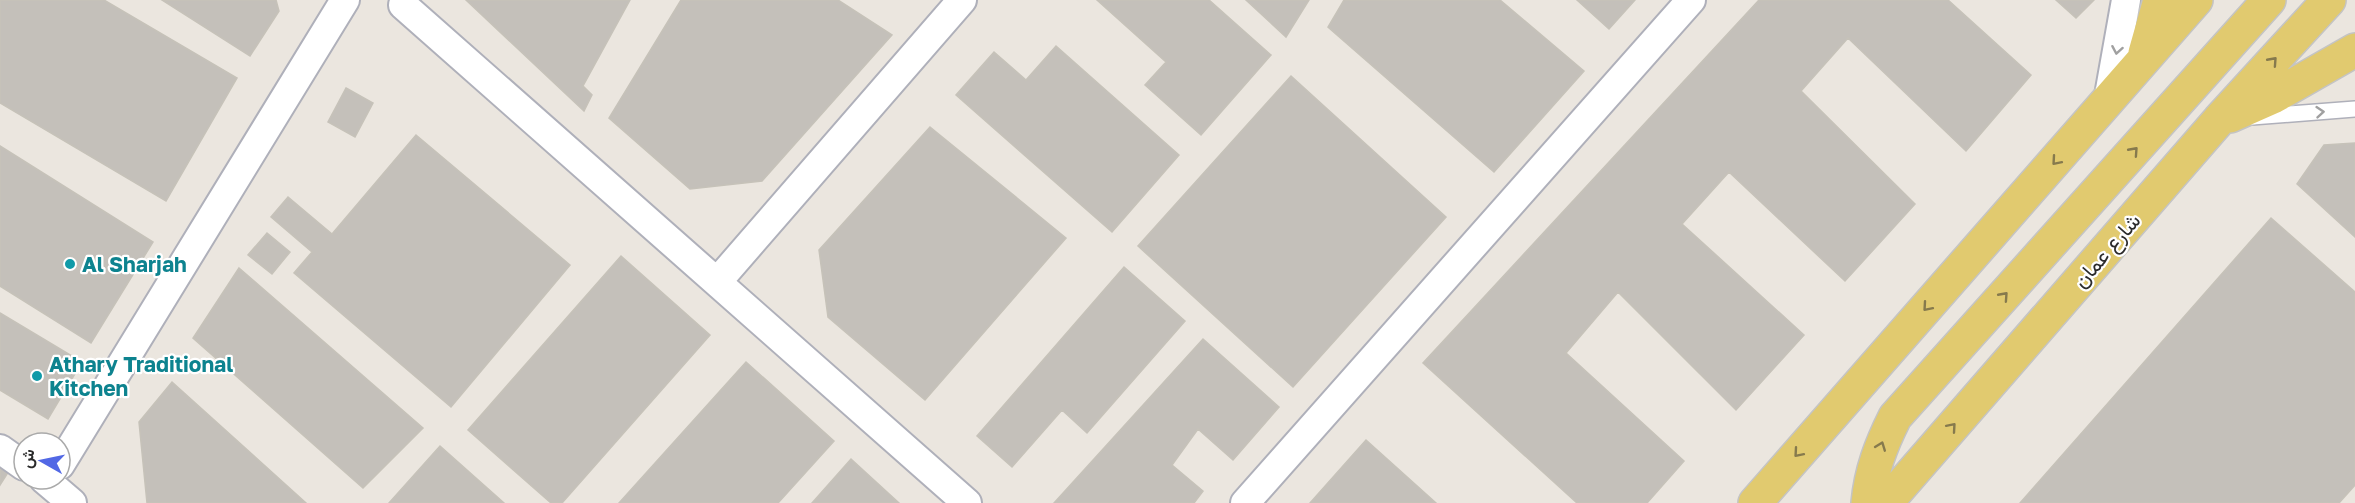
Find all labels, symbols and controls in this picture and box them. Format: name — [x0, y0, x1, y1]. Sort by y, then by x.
one-way arrow — [2111, 45, 2124, 55]
one-way arrow — [2266, 57, 2277, 68]
one-way arrow — [2315, 106, 2324, 119]
one-way arrow — [2127, 147, 2138, 158]
one-way arrow — [2052, 154, 2063, 164]
street label: شارع عمان — [2067, 207, 2147, 294]
place label: Al Sharjah — [82, 251, 187, 277]
marker: Al Sharjah — [63, 257, 77, 271]
one-way arrow — [1997, 292, 2008, 303]
one-way arrow — [1923, 300, 1934, 311]
place label: Athary Traditional Kitchen — [49, 351, 233, 401]
marker: Athary Traditional Kitchen — [30, 369, 44, 383]
one-way arrow — [1944, 423, 1955, 434]
north arrow — [12, 431, 72, 491]
one-way arrow — [1874, 441, 1886, 452]
one-way arrow — [1794, 447, 1805, 457]
text: ش — [16, 448, 39, 470]

